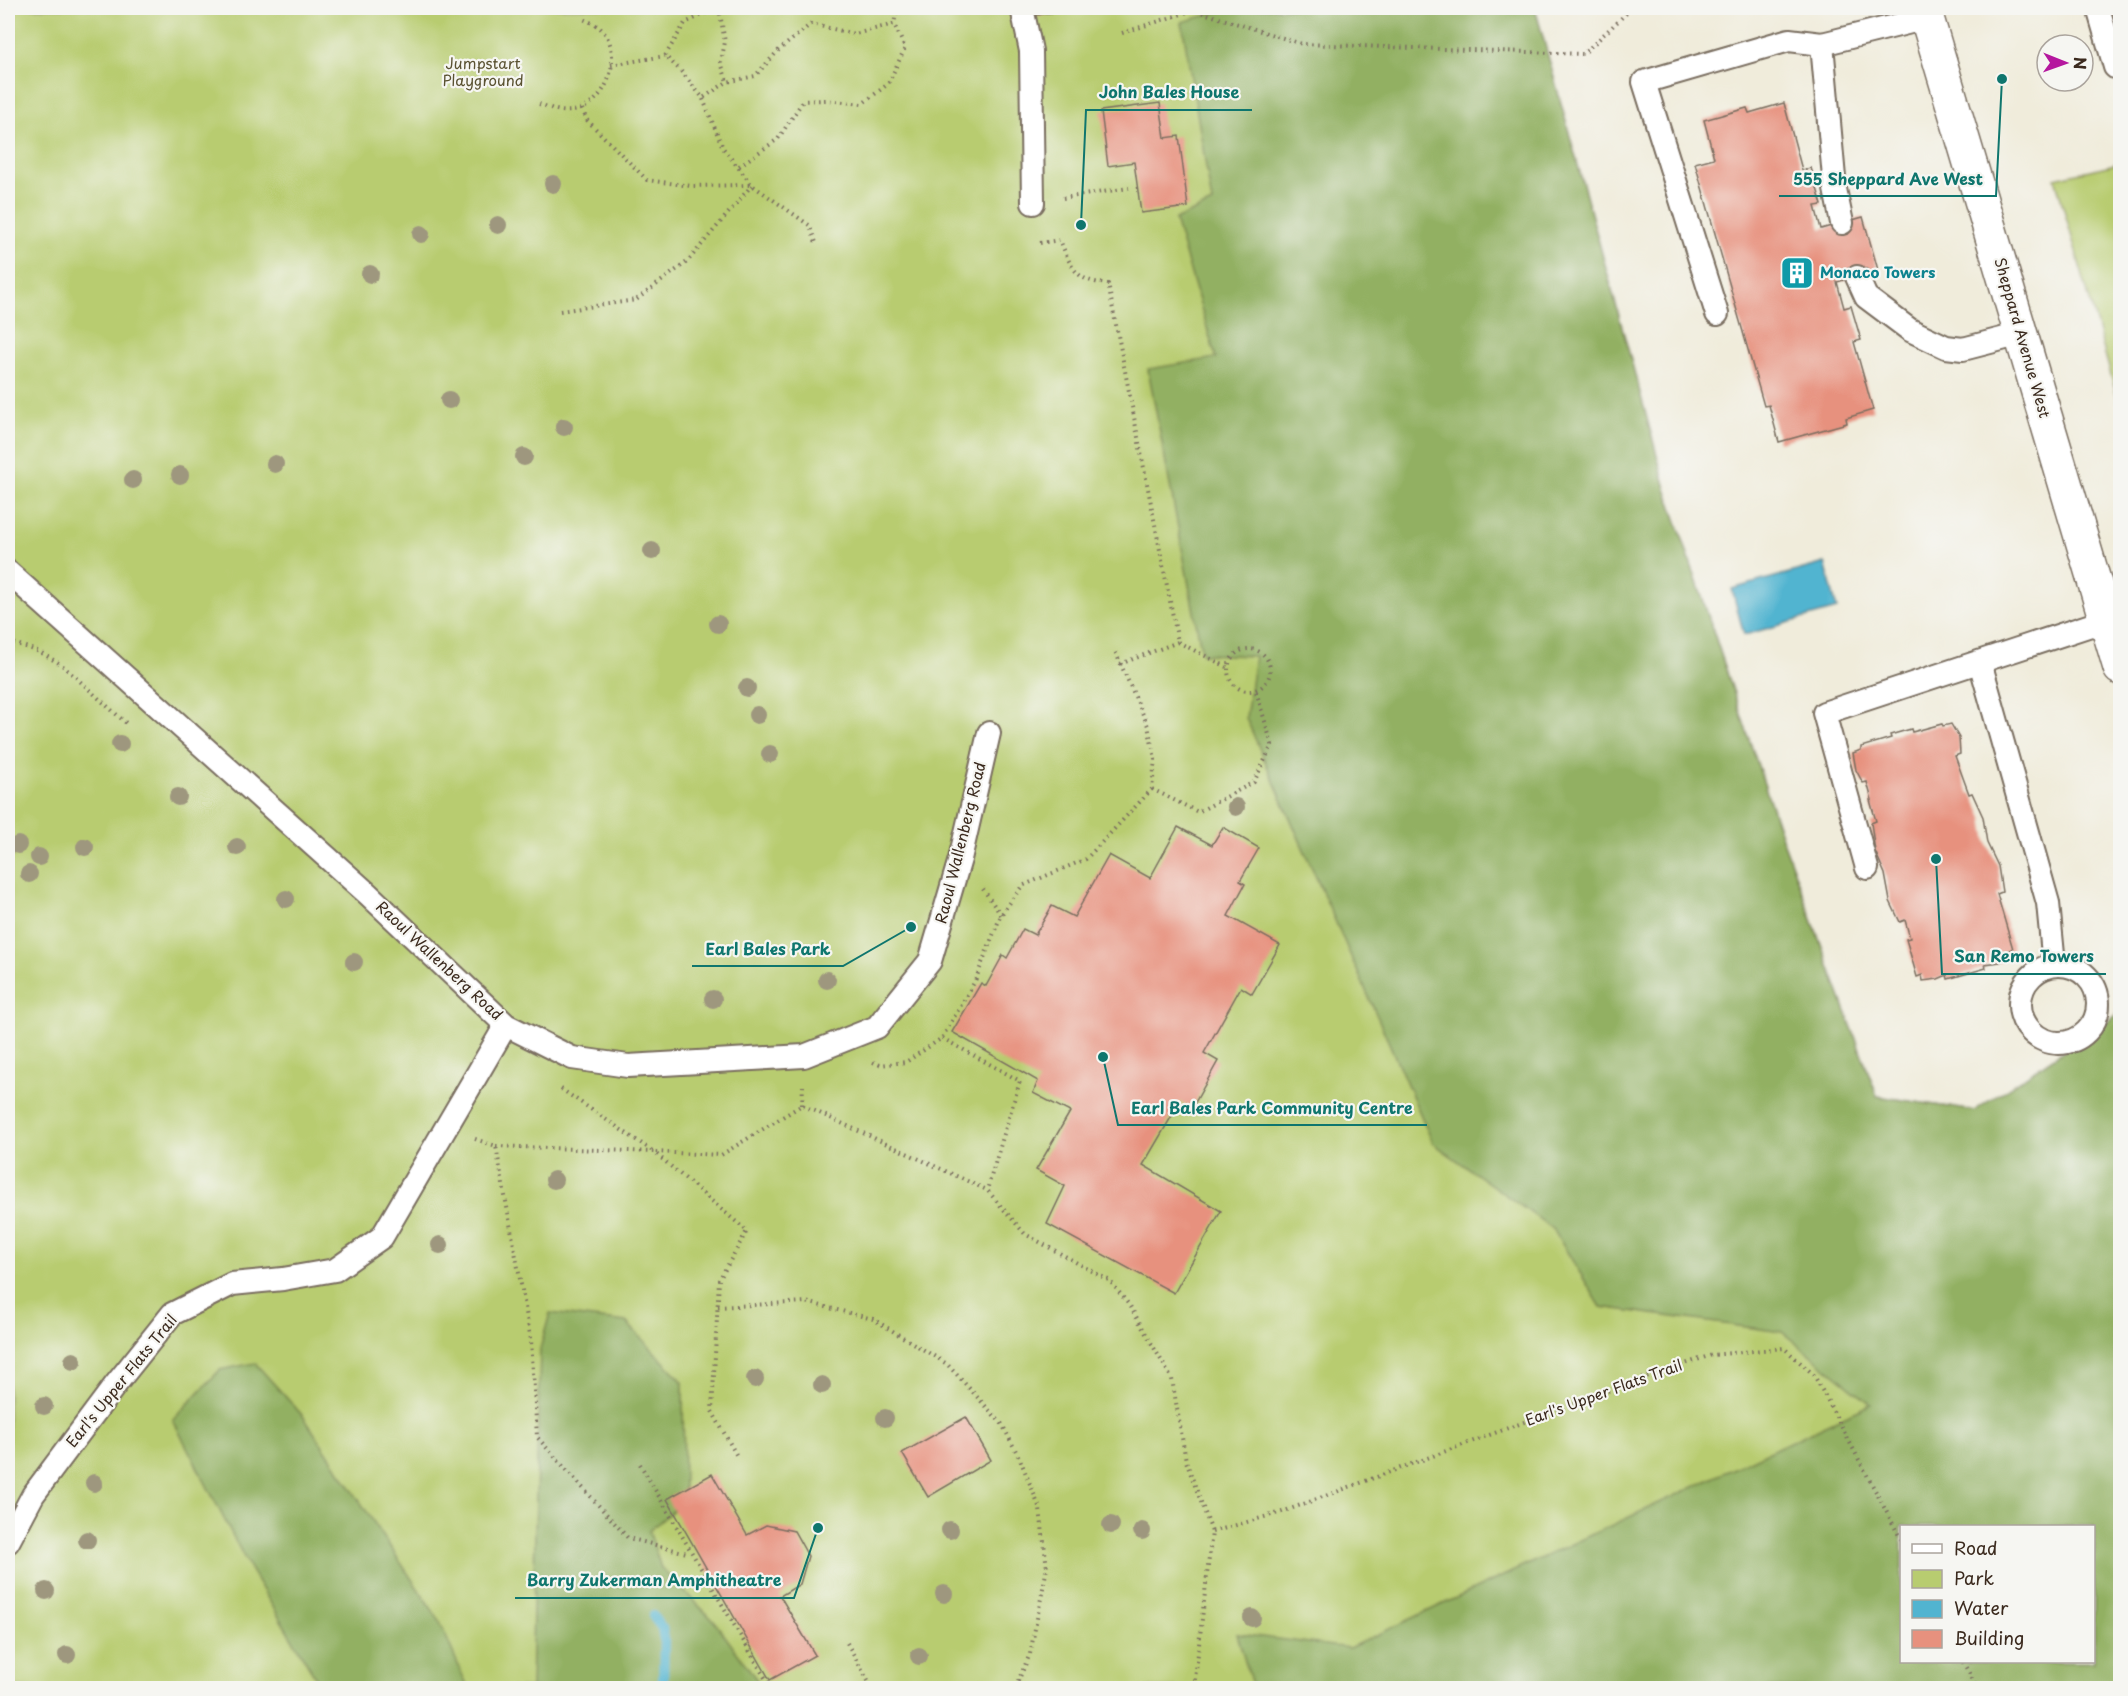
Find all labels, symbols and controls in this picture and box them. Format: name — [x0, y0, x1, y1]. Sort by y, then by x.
north arrow — [2035, 33, 2095, 93]
park label: Jumpstart Playground — [442, 51, 524, 91]
text: N — [2069, 57, 2093, 70]
callout: John Bales House — [1086, 76, 1252, 110]
text: John Bales House — [1099, 79, 1239, 103]
callout: 555 Sheppard Ave West — [1779, 162, 1996, 196]
text: 555 Sheppard Ave West — [1793, 166, 1983, 190]
building icon: Monaco Towers — [1779, 255, 1815, 291]
street label: Sheppard Avenue West — [1990, 255, 2057, 420]
place label: Monaco Towers — [1820, 260, 1935, 283]
street label: Raoul Wallenberg Road — [928, 759, 991, 926]
street label: Raoul Wallenberg Road — [371, 895, 509, 1025]
callout: Earl Bales Park — [692, 932, 843, 966]
text: Earl Bales Park — [705, 936, 831, 960]
callout: San Remo Towers — [1942, 940, 2106, 974]
text: San Remo Towers — [1954, 943, 2094, 967]
callout: Earl Bales Park Community Centre — [1118, 1091, 1427, 1125]
text: Earl Bales Park Community Centre — [1131, 1095, 1413, 1119]
street label: Earl's Upper Flats Trail — [60, 1309, 182, 1452]
street label: Earl's Upper Flats Trail — [1522, 1352, 1685, 1431]
legend — [1900, 1525, 2095, 1663]
text: Road — [1954, 1534, 1998, 1561]
callout: Barry Zukerman Amphitheatre — [515, 1564, 794, 1598]
text: Park — [1954, 1564, 1994, 1591]
text: Barry Zukerman Amphitheatre — [527, 1567, 782, 1591]
text: Water — [1954, 1594, 2009, 1621]
text: Building — [1954, 1624, 2024, 1651]

